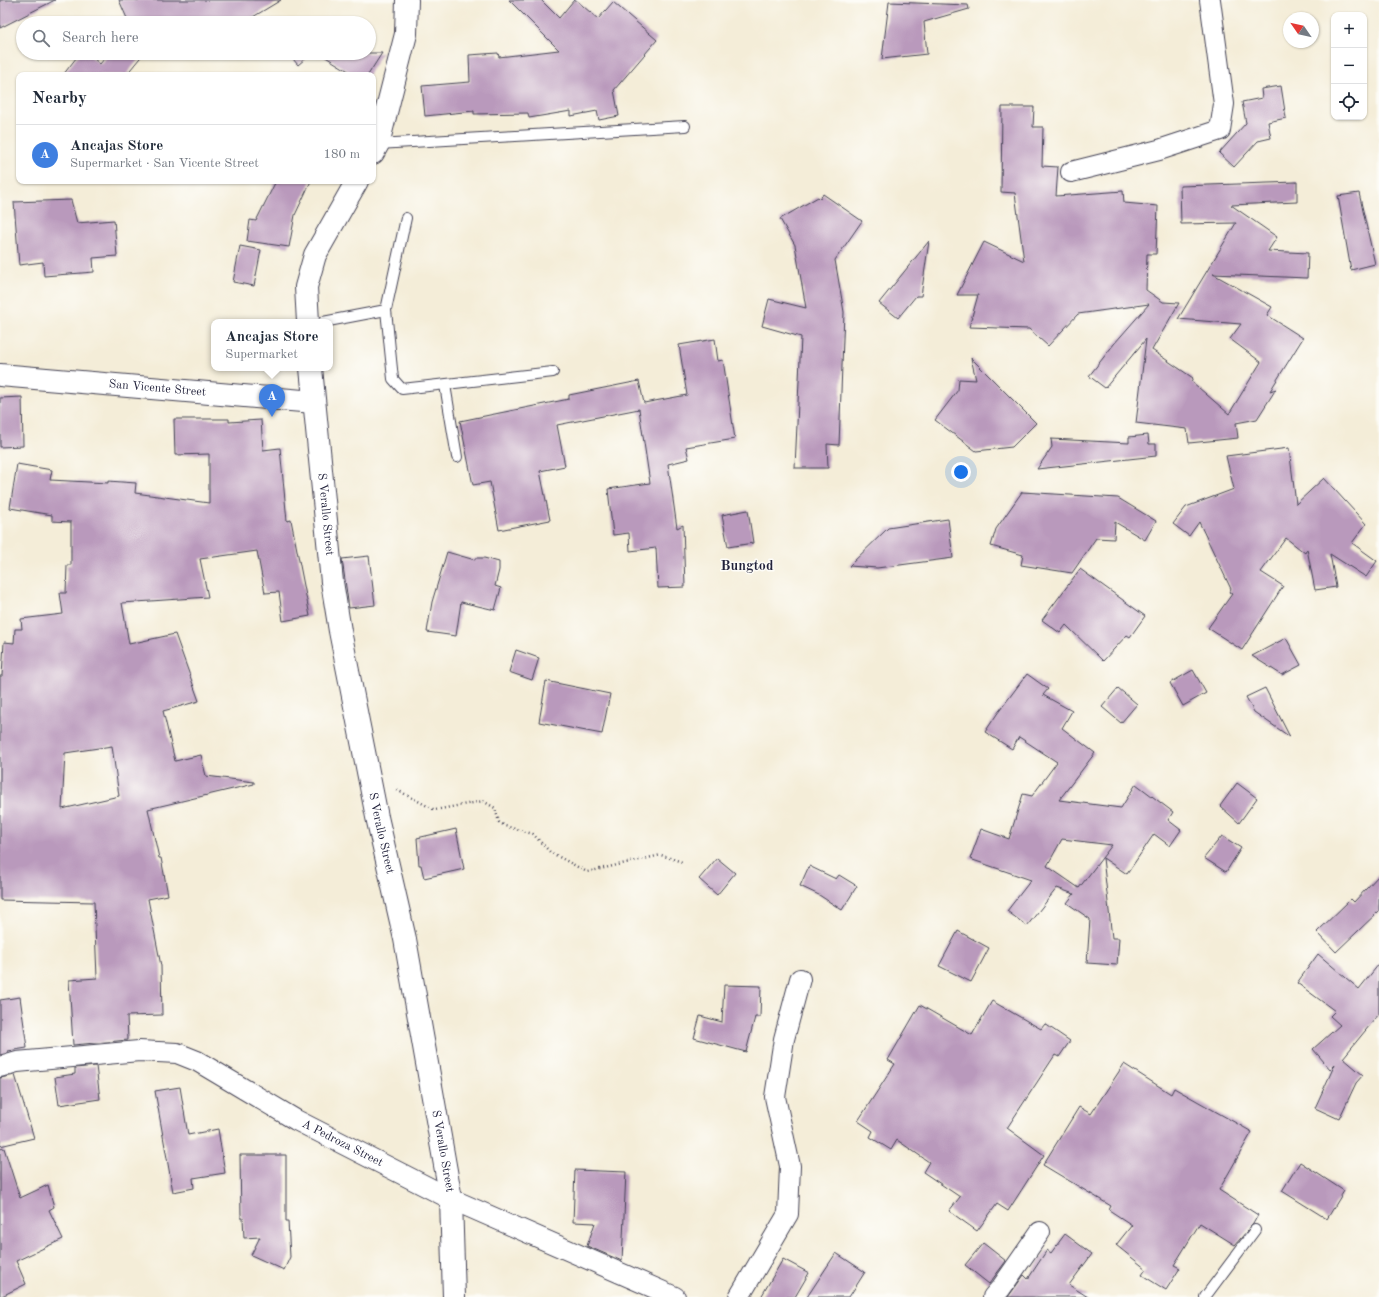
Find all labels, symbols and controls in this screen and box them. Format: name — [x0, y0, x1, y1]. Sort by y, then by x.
north arrow — [1283, 12, 1319, 48]
map controls — [1331, 12, 1367, 120]
button: + — [1331, 12, 1367, 48]
search box — [16, 16, 376, 60]
icon: search — [30, 27, 52, 49]
text: Search here — [62, 31, 139, 46]
button: − — [1331, 48, 1367, 84]
button: locate — [1331, 84, 1367, 120]
text: Nearby — [32, 90, 87, 107]
text: Ancajas Store — [70, 139, 163, 154]
text: A — [40, 148, 50, 161]
text: 180 m — [323, 148, 360, 161]
text: Supermarket · San Vicente Street — [70, 157, 259, 170]
popup — [211, 319, 333, 371]
text: Ancajas Store — [225, 330, 319, 345]
text: Supermarket — [225, 348, 298, 361]
street label: San Vicente Street — [108, 378, 206, 399]
pin: A — [259, 384, 285, 417]
your location — [951, 462, 971, 482]
street label: S Verallo Street — [315, 472, 335, 556]
district label: Bungtod — [721, 559, 774, 573]
street label: S Verallo Street — [366, 791, 396, 875]
street label: S Verallo Street — [429, 1109, 456, 1193]
street label: A Pedroza Street — [300, 1118, 385, 1169]

